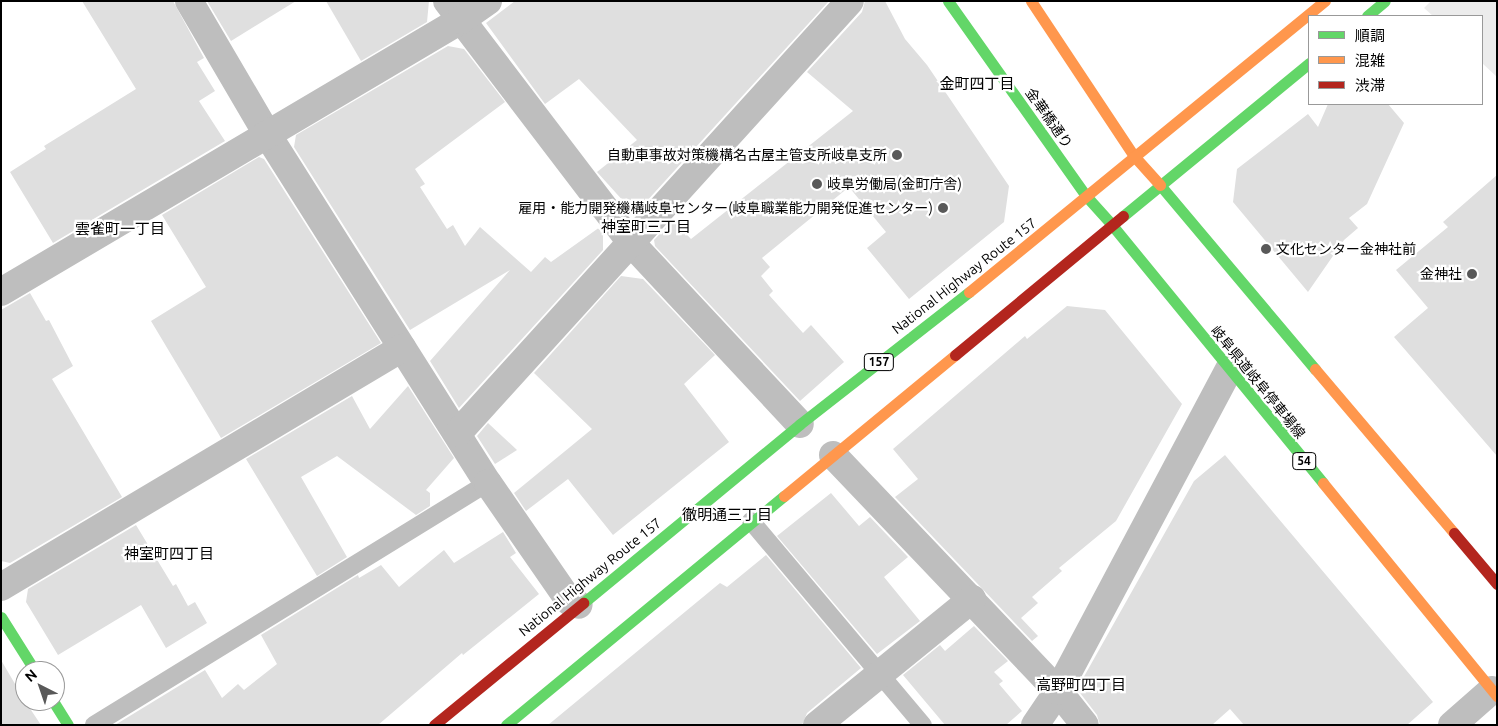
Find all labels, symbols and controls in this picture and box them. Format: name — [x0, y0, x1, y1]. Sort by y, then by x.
legend — [1308, 15, 1483, 105]
text: 順調 — [1355, 27, 1385, 44]
text: 混雑 — [1355, 52, 1385, 69]
district label: 金町四丁目 — [940, 75, 1014, 93]
text: 渋滞 — [1355, 77, 1385, 94]
street label: 金華橋通り — [1022, 85, 1076, 151]
place label: 自動車事故対策機構名古屋主管支所岐阜支所 — [607, 147, 887, 163]
marker: 自動車事故対策機構名古屋主管支所岐阜支所 — [891, 149, 903, 161]
place label: 岐阜労働局(金町庁舎) — [827, 176, 962, 192]
marker: 岐阜労働局(金町庁舎) — [811, 178, 823, 190]
place label: 雇用・能力開発機構岐阜センター(岐阜職業能力開発促進センター) — [518, 200, 933, 216]
marker: 雇用・能力開発機構岐阜センター(岐阜職業能力開発促進センター) — [937, 202, 949, 214]
street label: National Highway Route 157 — [888, 214, 1040, 338]
district label: 神室町三丁目 — [601, 218, 691, 236]
district label: 雲雀町一丁目 — [75, 220, 165, 238]
place label: 文化センター金神社前 — [1276, 241, 1416, 257]
marker: 文化センター金神社前 — [1260, 243, 1272, 255]
place label: 金神社 — [1420, 266, 1462, 282]
marker: 金神社 — [1466, 268, 1478, 280]
street label: 岐阜県道岐阜停車場線 — [1207, 322, 1309, 442]
road number: 157 — [863, 352, 895, 372]
road number: 54 — [1292, 452, 1316, 471]
district label: 徹明通三丁目 — [682, 506, 772, 524]
street label: National Highway Route 157 — [515, 514, 665, 640]
district label: 神室町四丁目 — [124, 545, 214, 563]
north arrow — [15, 661, 65, 711]
text: N — [22, 666, 40, 685]
district label: 高野町四丁目 — [1036, 676, 1126, 694]

